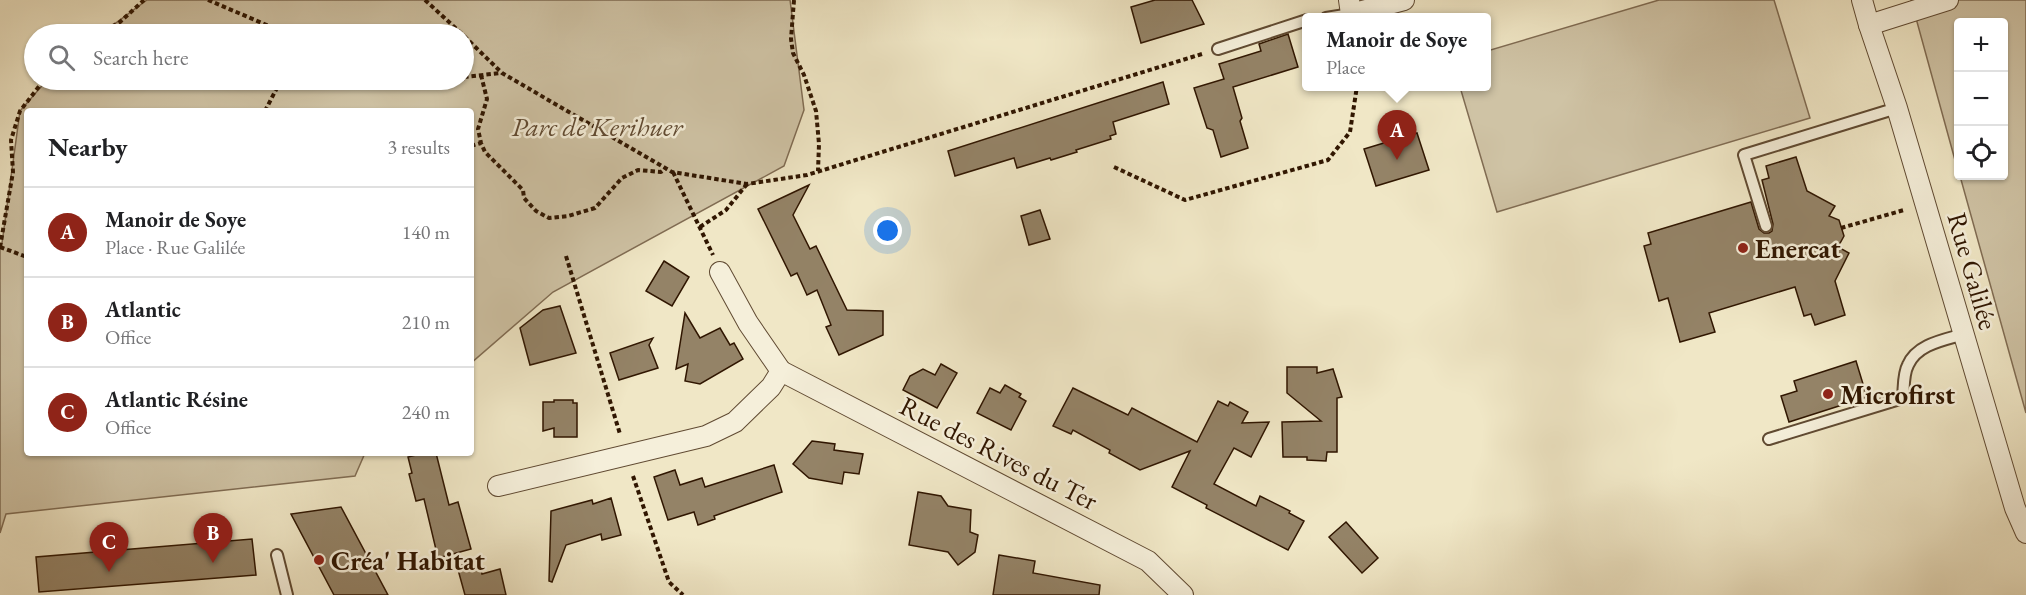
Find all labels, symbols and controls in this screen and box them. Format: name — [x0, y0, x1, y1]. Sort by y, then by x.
popup — [1302, 13, 1491, 91]
map controls — [1954, 18, 2008, 180]
button: + — [1954, 18, 2008, 72]
search box — [24, 24, 474, 90]
text: Manoir de Soye — [1326, 25, 1467, 54]
icon: search — [45, 41, 78, 74]
text: Search here — [93, 43, 188, 72]
text: Place — [1326, 54, 1365, 80]
button: − — [1954, 72, 2008, 126]
park label: Parc de Kerihuer — [512, 109, 684, 144]
pin: A — [1378, 110, 1416, 160]
button: locate — [1954, 126, 2008, 180]
text: Nearby — [48, 130, 128, 164]
text: 3 results — [387, 134, 450, 160]
text: Manoir de Soye — [105, 205, 246, 234]
street label: Rue Galilée — [1940, 208, 2006, 334]
your location — [873, 216, 902, 245]
text: A — [60, 219, 75, 245]
text: 140 m — [402, 219, 450, 245]
place label: Enercat — [1755, 231, 1841, 266]
text: Place · Rue Galilée — [105, 234, 245, 260]
marker: Enercat — [1736, 241, 1750, 255]
text: Atlantic — [105, 295, 181, 324]
text: B — [61, 309, 74, 335]
text: 210 m — [402, 309, 450, 335]
text: Office — [105, 324, 151, 350]
place label: Microfirst — [1840, 377, 1955, 412]
text: Atlantic Résine — [105, 385, 248, 414]
marker: Microfirst — [1821, 387, 1835, 401]
street label: Rue des Rives du Ter — [894, 388, 1104, 518]
text: C — [60, 399, 75, 425]
text: 240 m — [402, 399, 450, 425]
text: Office — [105, 414, 151, 440]
pin: B — [194, 514, 232, 563]
pin: C — [90, 522, 128, 572]
place label: Créa' Habitat — [331, 543, 485, 578]
marker: Créa' Habitat — [312, 553, 326, 567]

